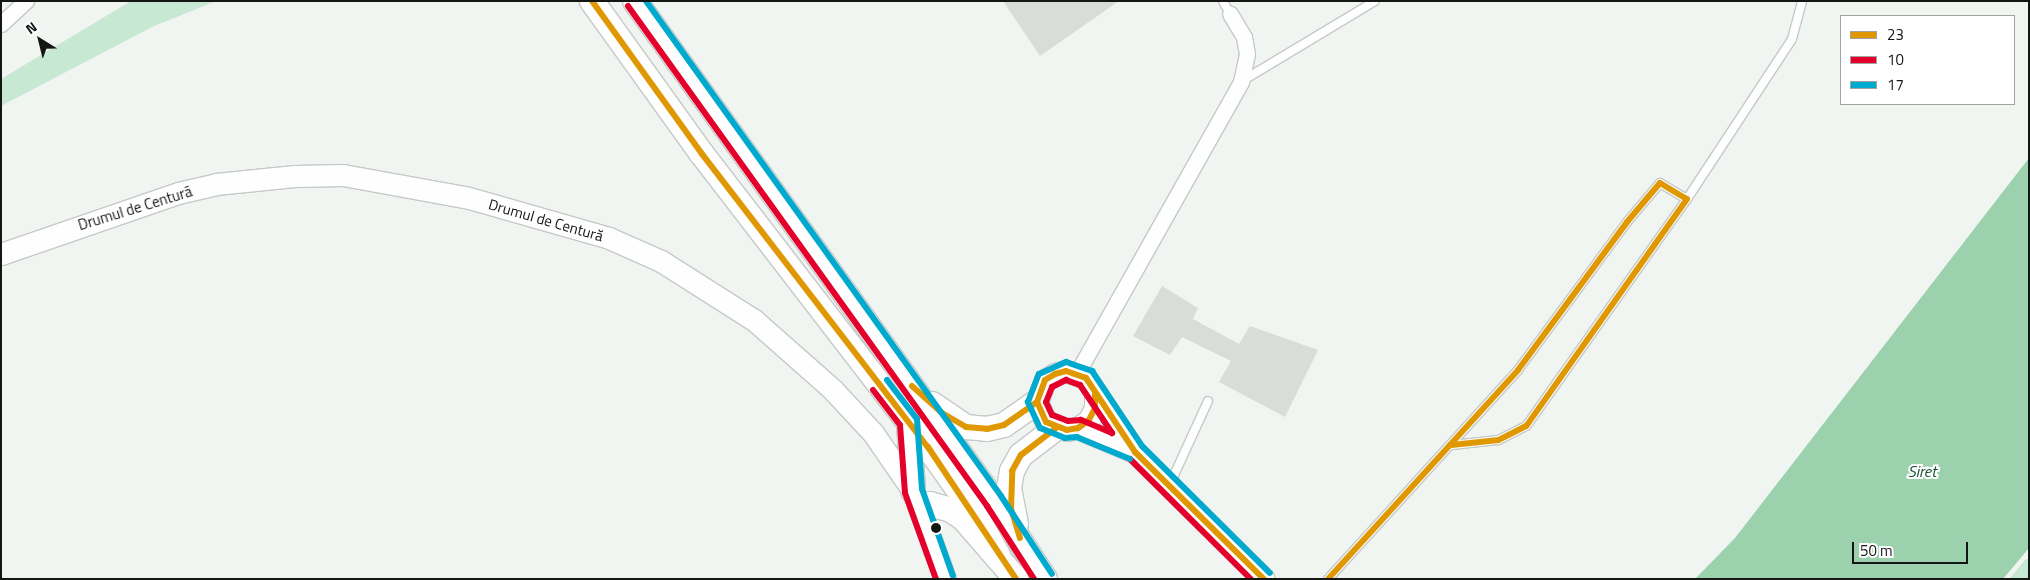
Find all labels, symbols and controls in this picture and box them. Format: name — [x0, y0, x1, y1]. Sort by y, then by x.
north arrow — [15, 15, 65, 65]
legend — [1840, 15, 2015, 105]
text: N — [21, 16, 41, 39]
text: 23 — [1887, 23, 1904, 46]
text: 10 — [1887, 48, 1904, 71]
text: 17 — [1887, 73, 1904, 96]
street label: Drumul de Centură — [76, 182, 194, 234]
street label: Drumul de Centură — [487, 195, 605, 245]
water label: Siret — [1908, 461, 1936, 481]
unlabelled marker — [931, 523, 941, 533]
scale bar — [1855, 532, 1971, 564]
text: 50 m — [1860, 539, 1893, 562]

